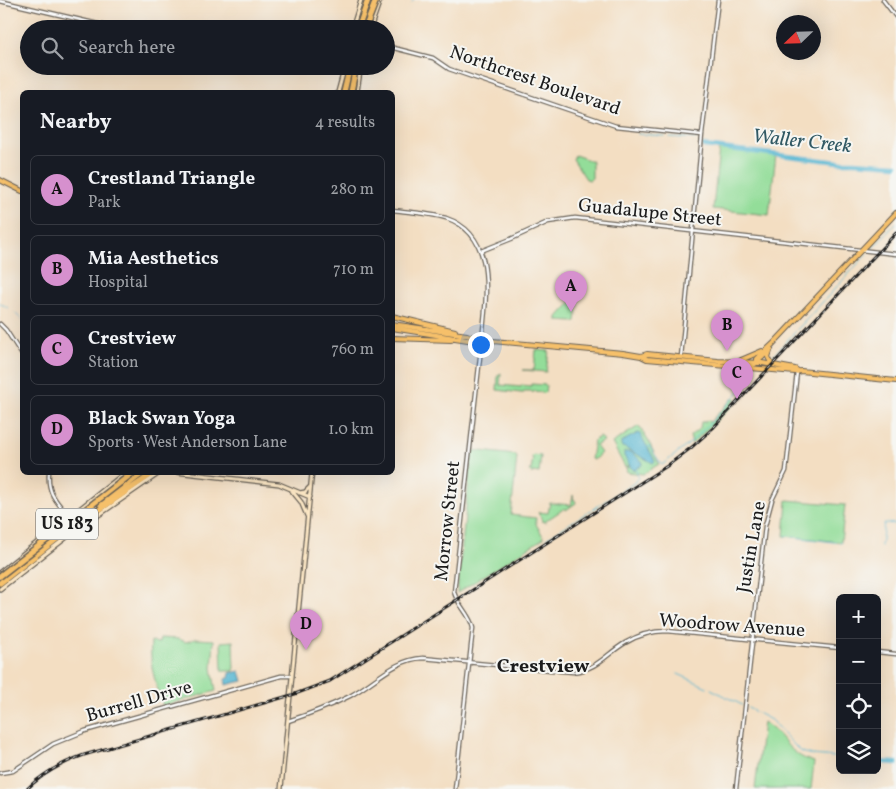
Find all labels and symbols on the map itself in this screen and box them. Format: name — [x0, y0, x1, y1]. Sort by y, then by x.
north arrow — [776, 15, 821, 60]
street label: Northcrest Boulevard — [446, 39, 624, 123]
water label: Waller Creek — [751, 123, 853, 161]
street label: Guadalupe Street — [577, 193, 723, 233]
pin: A — [555, 271, 587, 312]
pin: B — [711, 310, 743, 351]
your location — [468, 332, 494, 358]
pin: C — [721, 358, 753, 399]
street label: Morrow Street — [429, 459, 467, 583]
street label: Justin Lane — [731, 499, 773, 595]
road number: US 183 — [36, 508, 98, 540]
street label: Woodrow Avenue — [658, 608, 806, 644]
pin: D — [290, 609, 322, 650]
district label: Crestview — [497, 653, 590, 681]
street label: Burrell Drive — [83, 674, 195, 730]

